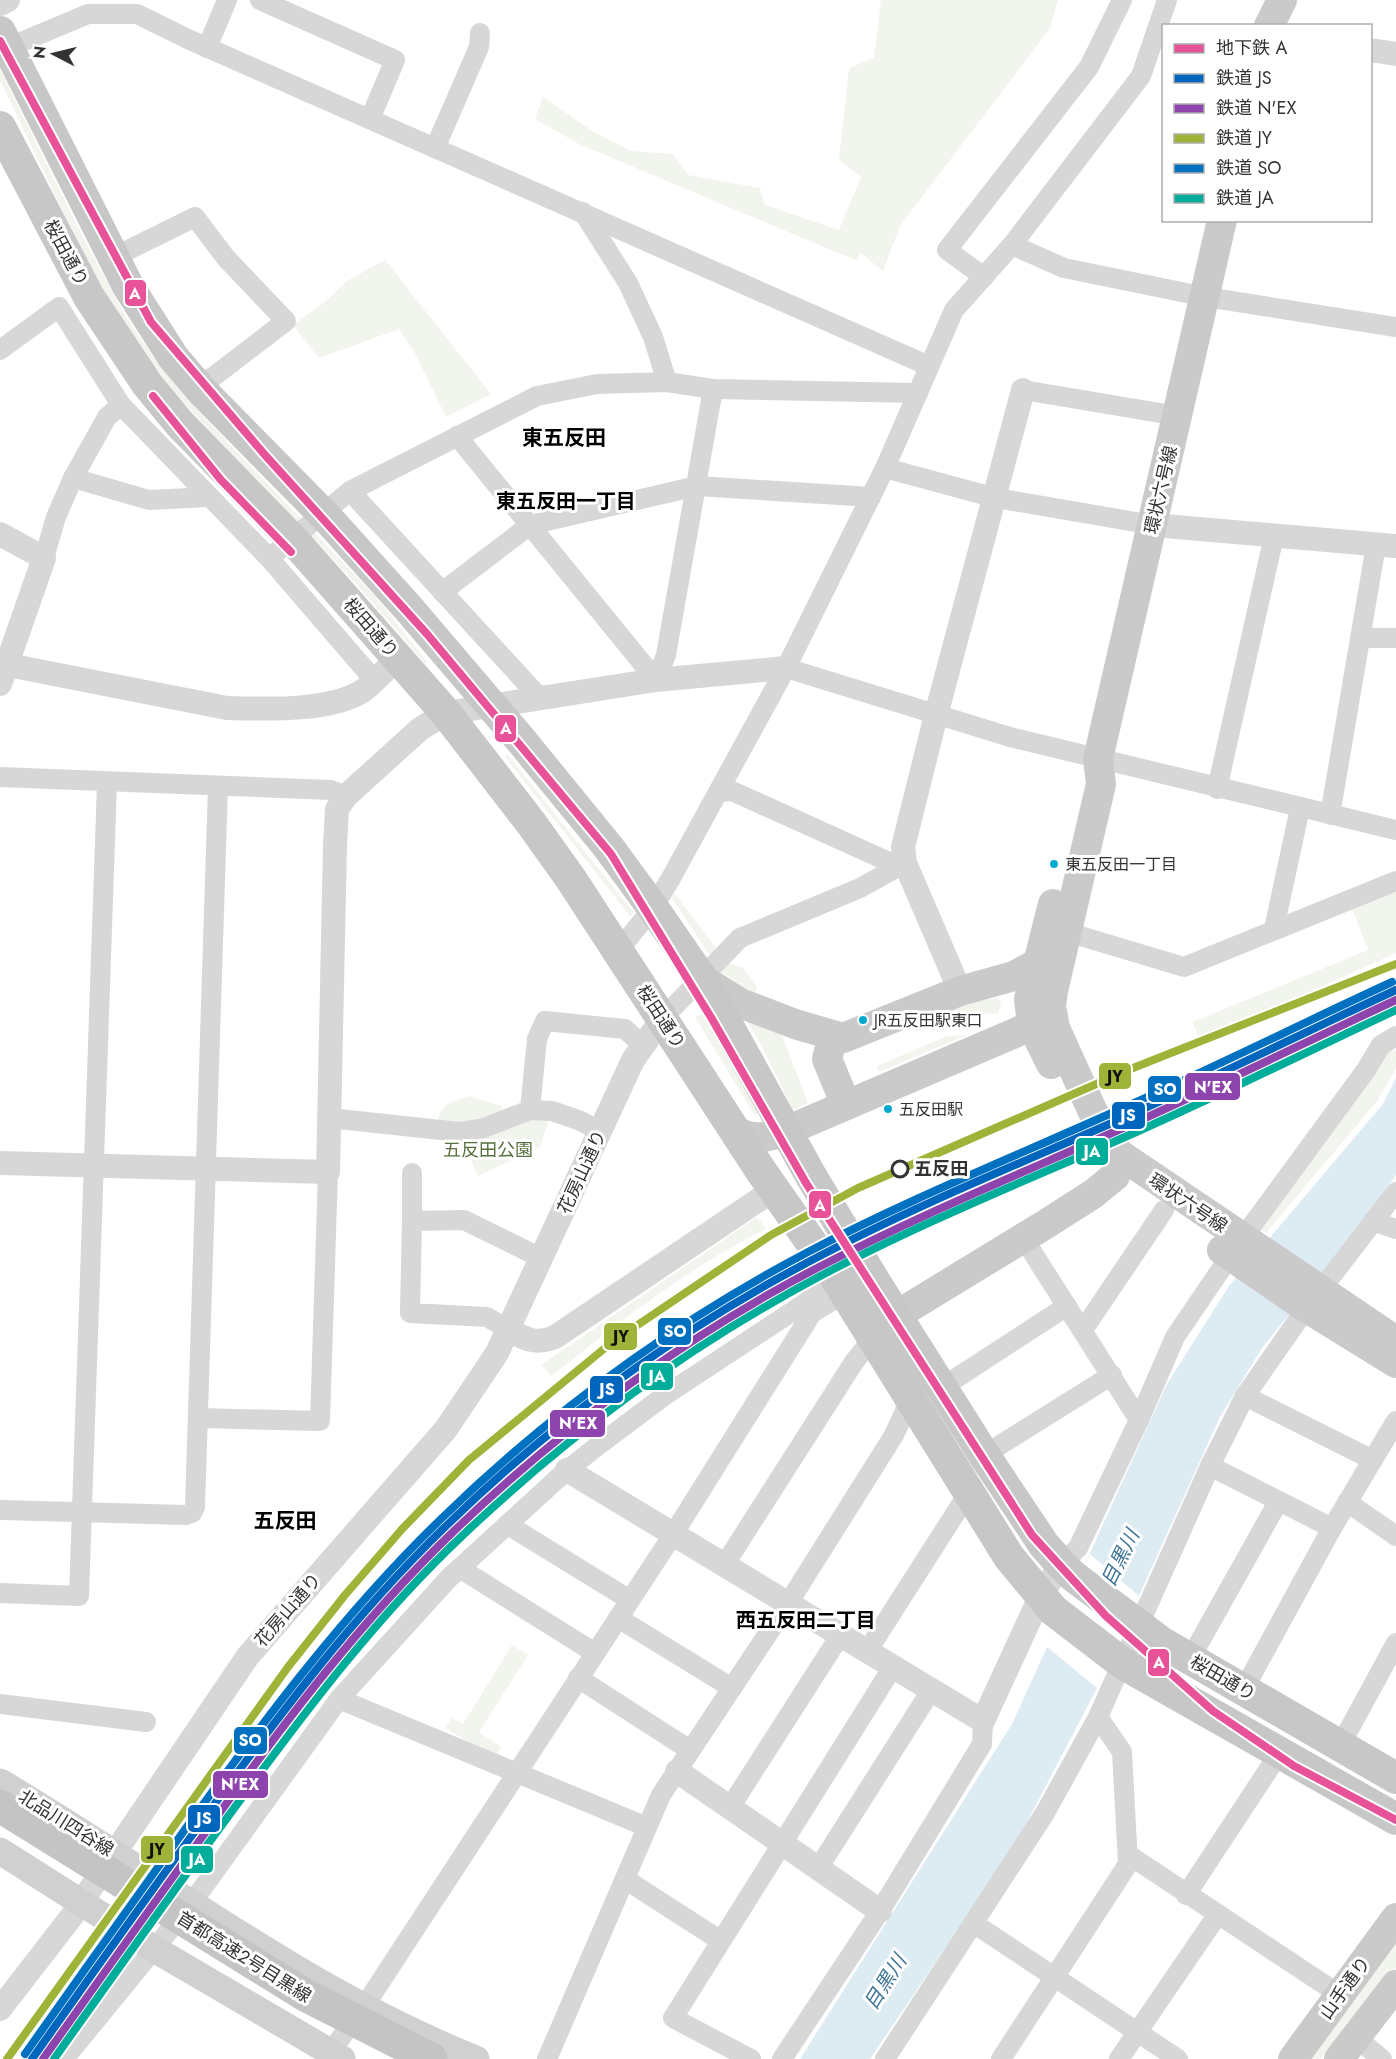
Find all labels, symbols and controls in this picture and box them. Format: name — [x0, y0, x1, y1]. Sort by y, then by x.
north arrow — [24, 24, 84, 84]
legend — [1162, 24, 1372, 222]
text: 地下鉄 A — [1216, 35, 1287, 61]
text: N — [27, 45, 52, 60]
text: 鉄道 JS — [1216, 65, 1272, 91]
text: 鉄道 N'EX — [1216, 95, 1296, 121]
text: 鉄道 JY — [1216, 125, 1273, 151]
text: 鉄道 SO — [1216, 155, 1281, 181]
text: 鉄道 JA — [1216, 185, 1274, 211]
street label: 桜田通り — [38, 215, 94, 291]
line badge: A — [124, 279, 147, 307]
text: A — [128, 282, 141, 305]
district label: 東五反田 — [522, 423, 606, 453]
street label: 環状六号線 — [1138, 443, 1184, 537]
district label: 東五反田一丁目 — [496, 487, 636, 516]
street label: 桜田通り — [338, 592, 404, 664]
line badge: A — [494, 714, 517, 743]
text: A — [499, 717, 512, 740]
place label: 東五反田一丁目 — [1065, 853, 1177, 876]
marker: 東五反田一丁目 — [1048, 858, 1060, 870]
street label: 桜田通り — [630, 980, 692, 1054]
place label: JR五反田駅東口 — [872, 1009, 983, 1032]
marker: JR五反田駅東口 — [857, 1014, 869, 1026]
line badge: JY — [1098, 1062, 1132, 1090]
text: JY — [1104, 1065, 1123, 1088]
line badge: N'EX — [1184, 1072, 1241, 1101]
line badge: SO — [1147, 1075, 1182, 1103]
text: N'EX — [1194, 1076, 1232, 1099]
text: SO — [1153, 1078, 1177, 1101]
place label: 五反田駅 — [899, 1098, 963, 1121]
line badge: JS — [1111, 1101, 1146, 1130]
marker: 五反田駅 — [882, 1103, 894, 1115]
text: JS — [1117, 1104, 1136, 1127]
street label: 花房山通り — [551, 1126, 613, 1218]
park label: 五反田公園 — [443, 1137, 533, 1163]
line badge: JA — [1075, 1137, 1109, 1166]
text: JA — [1080, 1140, 1101, 1163]
place label: 五反田 — [914, 1156, 968, 1182]
marker: 五反田 — [891, 1160, 909, 1178]
street label: 環状六号線 — [1143, 1167, 1233, 1239]
line badge: A — [808, 1190, 832, 1219]
text: A — [813, 1194, 826, 1217]
line badge: SO — [657, 1317, 692, 1346]
text: SO — [663, 1320, 687, 1343]
line badge: JY — [603, 1322, 638, 1351]
text: JY — [610, 1325, 629, 1348]
line badge: JA — [640, 1362, 674, 1391]
text: JA — [645, 1365, 666, 1388]
line badge: JS — [589, 1375, 624, 1404]
text: JS — [596, 1378, 615, 1401]
line badge: N'EX — [549, 1409, 606, 1438]
text: N'EX — [559, 1412, 597, 1435]
district label: 五反田 — [254, 1506, 317, 1536]
water label: 目黒川 — [1094, 1523, 1148, 1592]
street label: 花房山通り — [249, 1568, 327, 1652]
district label: 西五反田二丁目 — [736, 1606, 876, 1635]
line badge: A — [1147, 1648, 1170, 1677]
street label: 桜田通り — [1185, 1649, 1261, 1707]
text: A — [1152, 1651, 1165, 1674]
line badge: SO — [233, 1726, 268, 1755]
text: SO — [238, 1729, 262, 1752]
line badge: N'EX — [212, 1770, 269, 1799]
text: N'EX — [221, 1773, 259, 1796]
street label: 北品川四谷線 — [13, 1783, 119, 1863]
line badge: JS — [187, 1804, 221, 1833]
text: JS — [193, 1807, 212, 1830]
line badge: JY — [140, 1835, 174, 1864]
text: JY — [146, 1838, 165, 1861]
line badge: JA — [180, 1845, 214, 1874]
text: JA — [185, 1848, 206, 1871]
street label: 首都高速2号目黒線 — [172, 1905, 316, 2009]
water label: 目黒川 — [857, 1947, 915, 2015]
street label: 山手通り — [1313, 1951, 1377, 2025]

